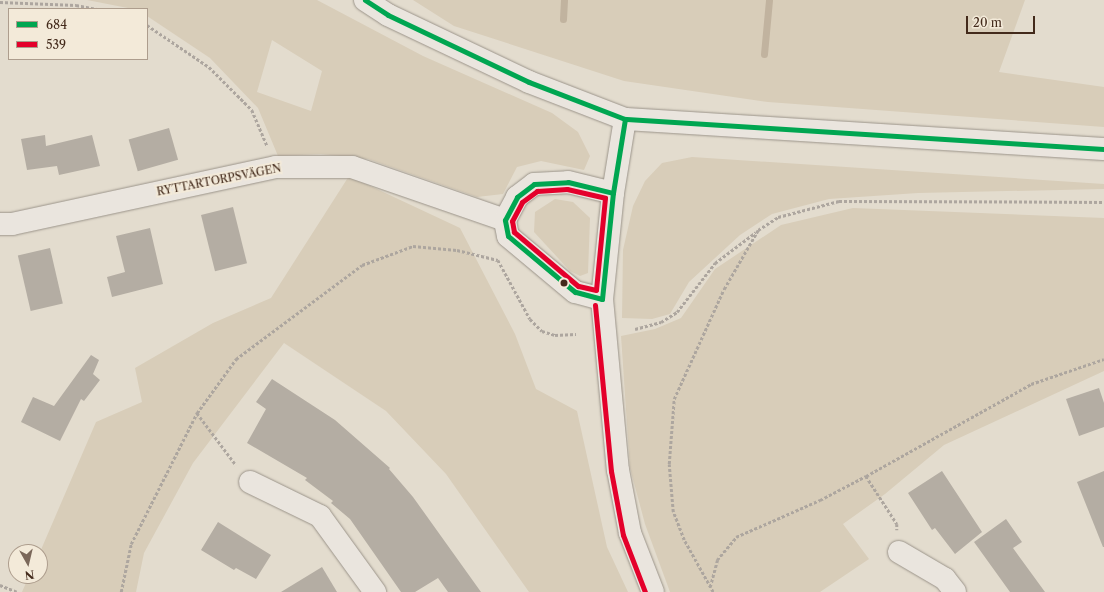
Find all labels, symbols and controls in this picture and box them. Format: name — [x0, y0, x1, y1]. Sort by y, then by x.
legend — [8, 8, 148, 60]
scale bar — [968, 8, 1037, 34]
text: 20 m — [973, 15, 1002, 30]
text: 684 — [46, 17, 67, 32]
text: 539 — [46, 37, 66, 52]
street label: RYTTARTORPSVÄGEN — [156, 161, 282, 199]
unlabelled marker — [559, 278, 569, 288]
north arrow — [8, 544, 48, 584]
text: N — [24, 567, 35, 582]

